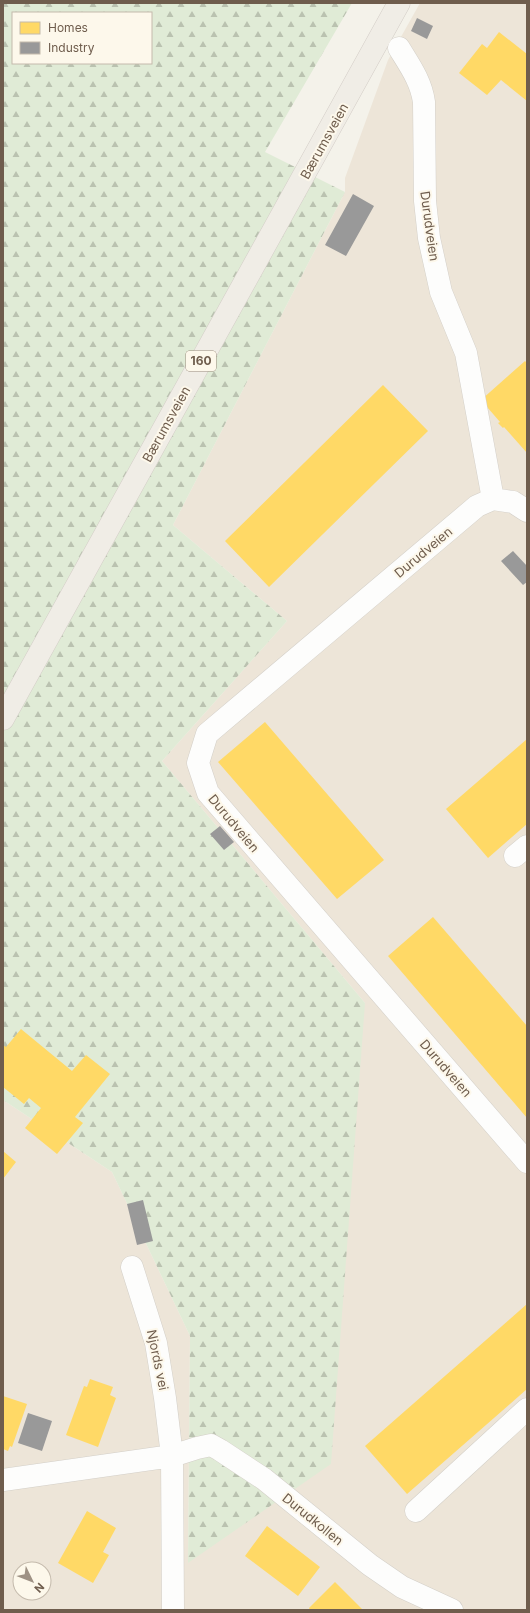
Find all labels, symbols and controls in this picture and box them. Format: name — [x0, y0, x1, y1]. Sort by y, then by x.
legend — [12, 12, 152, 64]
text: Homes — [48, 20, 88, 35]
text: Industry — [48, 40, 95, 55]
street label: Bærumsveien — [297, 100, 351, 182]
street label: Durudveien — [417, 190, 443, 262]
road number: 160 — [186, 351, 216, 371]
street label: Bærumsveien — [139, 383, 193, 465]
street label: Durudveien — [391, 523, 455, 581]
street label: Durudveien — [205, 791, 263, 855]
street label: Durudveien — [417, 1036, 475, 1100]
street label: Njords vei — [144, 1328, 172, 1392]
street label: Durudkollen — [279, 1490, 347, 1548]
north arrow — [12, 1561, 52, 1601]
text: N — [31, 1580, 47, 1596]

